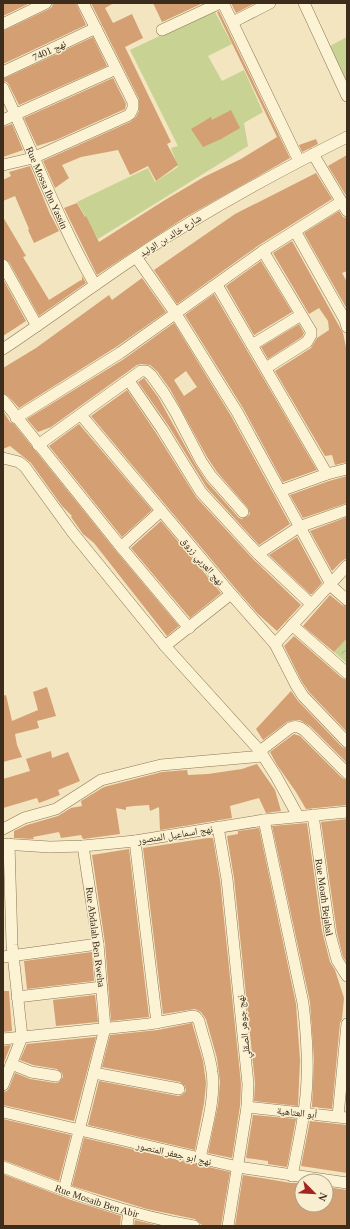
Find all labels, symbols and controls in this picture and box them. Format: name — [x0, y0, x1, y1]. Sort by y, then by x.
street label: نهج 7401 — [31, 38, 68, 64]
street label: Rue Mossa Ibn Yassin — [24, 145, 70, 231]
street label: شارع خالد بن الوليد — [137, 212, 204, 260]
street label: نهج العربي زروق — [177, 535, 226, 589]
street label: نهج اسماعيل المنصور — [136, 823, 214, 847]
street label: Rue Moath Bejabal — [313, 858, 335, 937]
street label: Rue Abdalah Ben Rweha — [84, 886, 107, 988]
street label: نهج جوهر الصقلي — [235, 994, 255, 1059]
street label: أبو العتاهية — [276, 1104, 318, 1120]
street label: نهج ابو جعفر المنصور — [134, 1139, 213, 1169]
north arrow — [294, 1173, 334, 1213]
street label: Rue Mosaib Ben Abir — [53, 1182, 141, 1220]
text: N — [316, 1191, 330, 1203]

